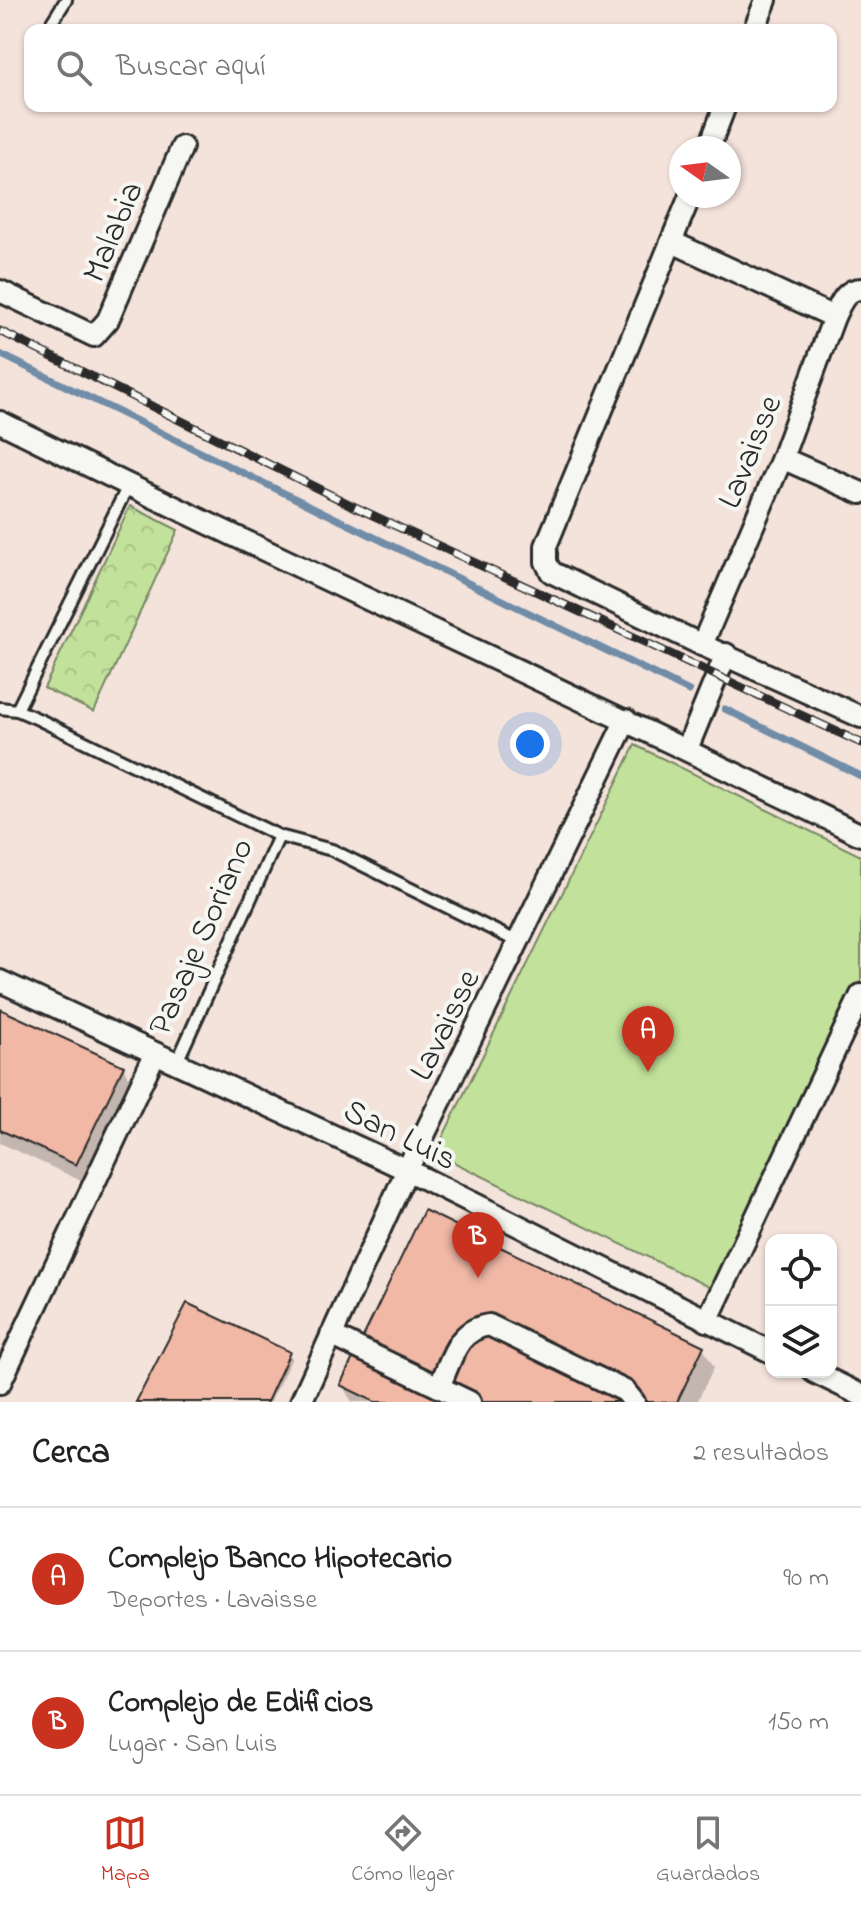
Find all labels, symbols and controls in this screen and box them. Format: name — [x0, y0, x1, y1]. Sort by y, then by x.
search box — [24, 24, 837, 112]
icon: search — [52, 46, 96, 90]
text: Buscar aquí — [116, 46, 266, 90]
north arrow — [669, 136, 741, 208]
street label: Malabia — [71, 174, 158, 291]
street label: Lavaisse — [706, 388, 797, 517]
your location — [510, 724, 550, 764]
street label: Pasaje Soriano — [137, 831, 268, 1044]
street label: Lavaisse — [398, 961, 495, 1090]
pin: A — [622, 1006, 674, 1072]
street label: San Luis — [334, 1088, 464, 1186]
pin: B — [452, 1212, 504, 1278]
map controls — [765, 1234, 837, 1378]
button: locate — [765, 1234, 837, 1306]
button: layers — [765, 1306, 837, 1378]
text: Cerca — [32, 1429, 110, 1479]
text: 2 resultados — [693, 1435, 829, 1473]
text: Complejo Banco Hipotecario — [108, 1538, 452, 1582]
text: A — [50, 1560, 66, 1598]
text: 90 m — [783, 1560, 829, 1598]
text: Deportes · Lavaisse — [108, 1582, 317, 1620]
text: Complejo de Edificios — [108, 1682, 374, 1726]
text: B — [49, 1704, 67, 1742]
text: 150 m — [768, 1704, 829, 1742]
text: Lugar · San Luis — [108, 1726, 277, 1764]
tab: Mapa — [101, 1811, 150, 1891]
tab: Cómo llegar — [351, 1811, 455, 1891]
tab: Guardados — [656, 1811, 760, 1891]

